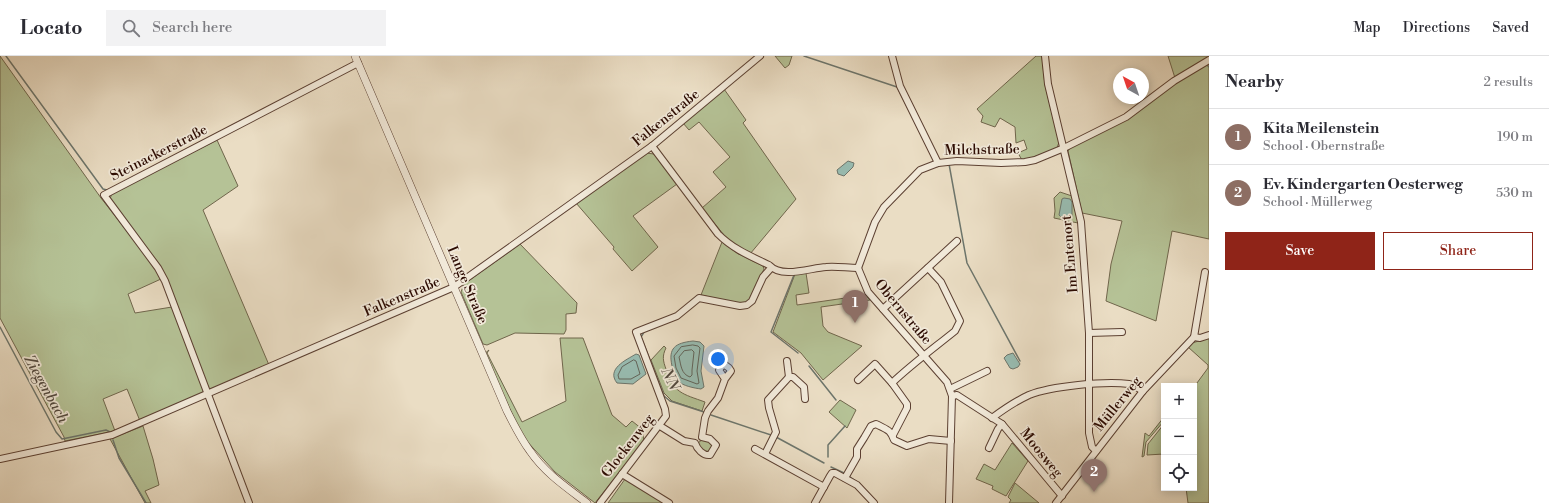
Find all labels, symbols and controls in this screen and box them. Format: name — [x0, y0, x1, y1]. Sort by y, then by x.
search box — [106, 10, 386, 46]
text: Locato — [20, 16, 82, 40]
icon: search — [120, 17, 142, 39]
text: Search here — [152, 18, 232, 37]
text: Map — [1353, 19, 1381, 37]
text: Directions — [1403, 19, 1470, 37]
text: Saved — [1492, 19, 1529, 37]
north arrow — [1113, 68, 1149, 104]
text: Nearby — [1225, 71, 1284, 93]
text: 2 results — [1484, 74, 1533, 90]
street label: Falkenstraße — [629, 85, 703, 151]
text: Kita Meilenstein — [1263, 119, 1379, 138]
street label: Steinackerstraße — [107, 121, 211, 185]
text: 1 — [1235, 129, 1241, 145]
text: 190 m — [1497, 129, 1533, 145]
text: School · Obernstraße — [1263, 138, 1385, 154]
street label: Milchstraße — [944, 140, 1020, 160]
text: Ev. Kindergarten Oesterweg — [1263, 175, 1463, 194]
text: 2 — [1234, 185, 1242, 201]
text: 530 m — [1496, 185, 1533, 201]
text: School · Müllerweg — [1263, 194, 1372, 210]
street label: Im Entenort — [1058, 214, 1082, 294]
button: Save — [1225, 232, 1375, 270]
button: Share — [1383, 232, 1533, 270]
street label: Lange Straße — [443, 243, 491, 327]
street label: Falkenstraße — [361, 273, 443, 321]
street label: Obernstraße — [870, 276, 936, 348]
pin: 1 — [842, 290, 868, 323]
your location — [708, 349, 728, 369]
water label: Ziegenbach — [19, 351, 73, 427]
water label: NN — [656, 364, 684, 395]
street label: Müllerweg — [1090, 372, 1146, 435]
map controls — [1161, 383, 1197, 491]
button: + — [1161, 383, 1197, 419]
street label: Glockenweg — [598, 410, 659, 481]
button: − — [1161, 419, 1197, 455]
street label: Moosweg — [1016, 425, 1067, 482]
button: locate — [1161, 455, 1197, 491]
pin: 2 — [1081, 459, 1107, 492]

